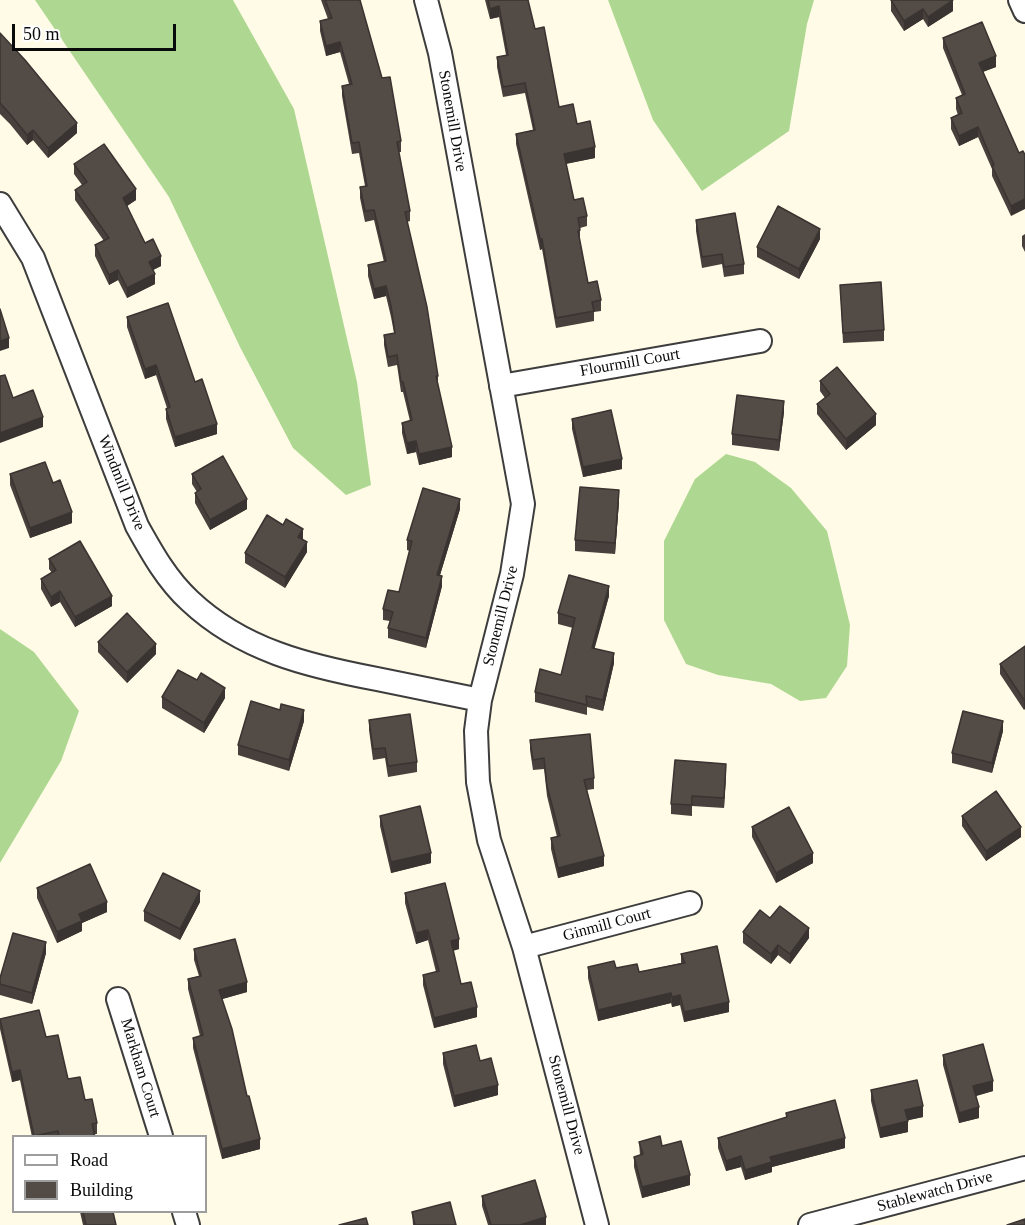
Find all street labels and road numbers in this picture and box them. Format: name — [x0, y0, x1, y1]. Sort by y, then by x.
street label: Stonemill Drive — [434, 69, 470, 173]
street label: Flourmill Court — [579, 345, 681, 381]
street label: Windmill Drive — [93, 433, 149, 533]
street label: Stonemill Drive — [479, 564, 523, 668]
street label: Ginmill Court — [561, 904, 653, 946]
street label: Markham Court — [116, 1016, 164, 1120]
street label: Stonemill Drive — [543, 1053, 589, 1157]
street label: Stablewatch Drive — [875, 1167, 995, 1217]

